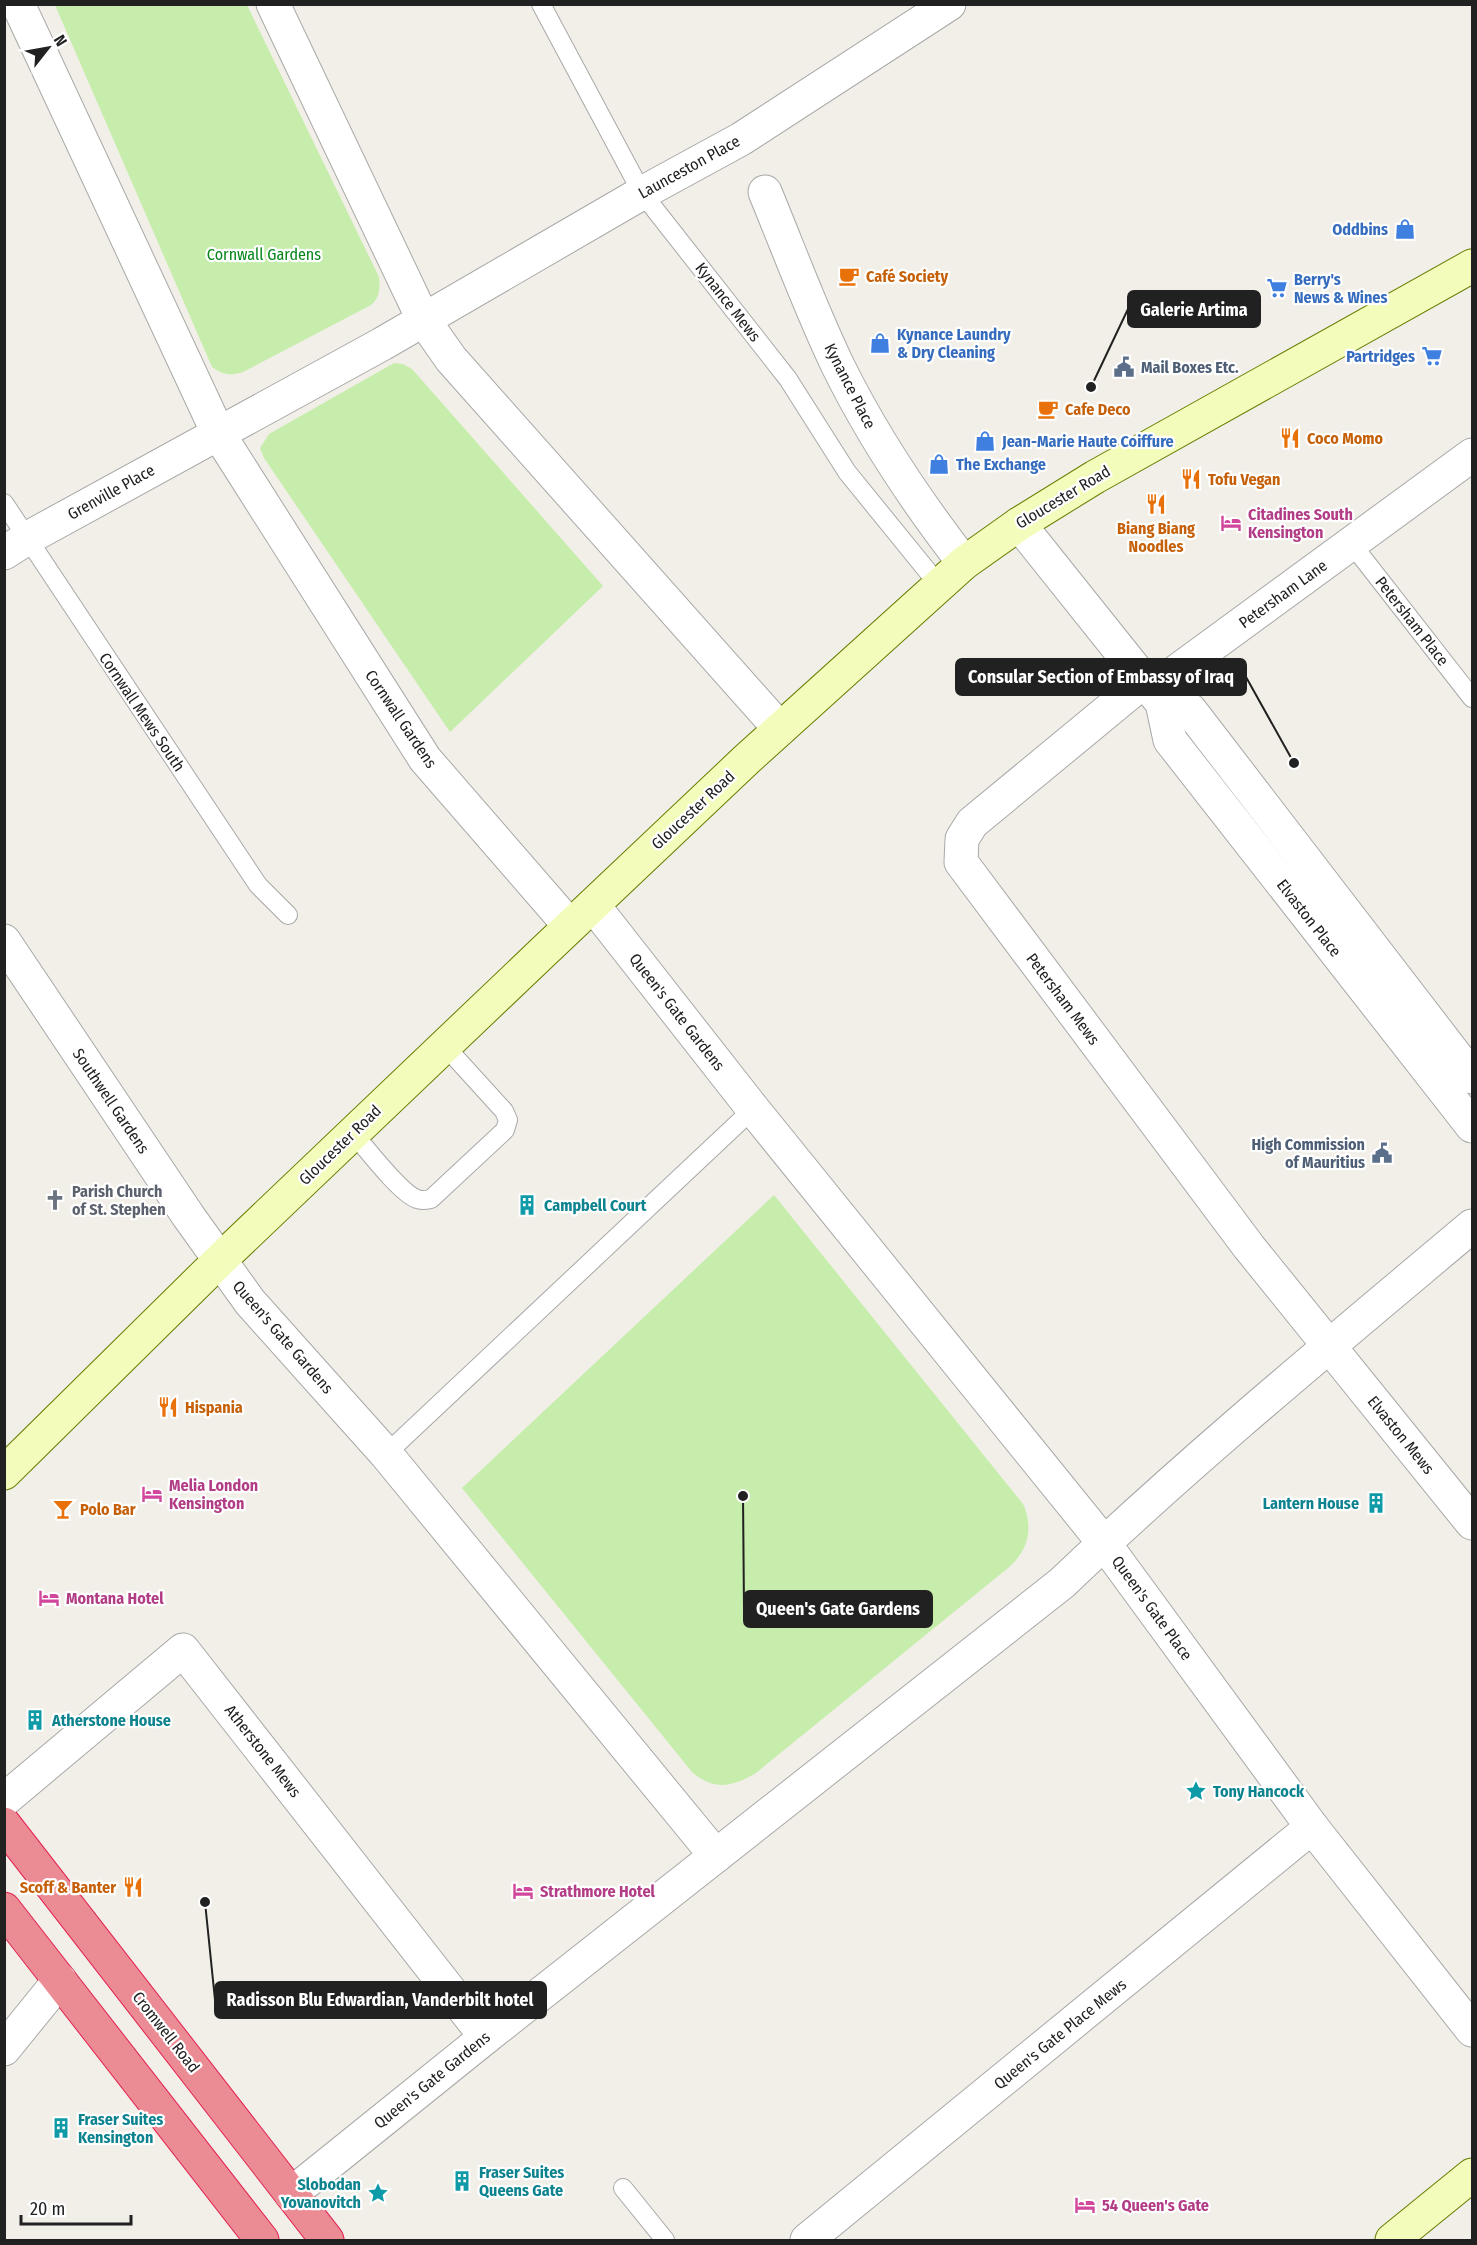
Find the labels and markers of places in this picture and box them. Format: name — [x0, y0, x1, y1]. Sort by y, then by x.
shop icon: Oddbins — [1393, 217, 1417, 241]
place label: Oddbins — [1332, 220, 1388, 239]
cafe icon: Café Society — [837, 264, 861, 288]
place label: Café Society — [866, 267, 948, 286]
place label: Berry's News & Wines — [1294, 270, 1387, 307]
supermarket icon: Berry's News & Wines — [1265, 276, 1289, 300]
callout: Galerie Artima — [1128, 291, 1260, 327]
place label: Kynance Laundry & Dry Cleaning — [897, 325, 1011, 362]
shop icon: Kynance Laundry & Dry Cleaning — [868, 331, 892, 355]
supermarket icon: Partridges — [1420, 344, 1444, 368]
place label: Partridges — [1346, 347, 1415, 366]
public building icon: Mail Boxes Etc. — [1112, 355, 1136, 379]
place label: Mail Boxes Etc. — [1141, 358, 1239, 377]
cafe icon: Cafe Deco — [1036, 397, 1060, 421]
place label: Cafe Deco — [1065, 400, 1131, 419]
restaurant icon: Coco Momo — [1278, 426, 1302, 450]
shop icon: Jean-Marie Haute Coiffure — [973, 429, 997, 453]
place label: Coco Momo — [1307, 429, 1383, 448]
place label: Jean-Marie Haute Coiffure — [1001, 432, 1174, 451]
shop icon: The Exchange — [927, 452, 951, 476]
place label: The Exchange — [956, 455, 1046, 474]
restaurant icon: Tofu Vegan — [1179, 467, 1203, 491]
place label: Tofu Vegan — [1208, 470, 1280, 489]
restaurant icon: Biang Biang Noodles — [1144, 492, 1168, 516]
place label: Citadines South Kensington — [1248, 505, 1353, 542]
hotel icon: Citadines South Kensington — [1219, 511, 1243, 535]
place label: Biang Biang Noodles — [1117, 519, 1195, 556]
callout: Consular Section of Embassy of Iraq — [956, 659, 1246, 695]
place label: High Commission of Mauritius — [1251, 1135, 1365, 1172]
public building icon: High Commission of Mauritius — [1370, 1141, 1394, 1165]
place label: Parish Church of St. Stephen — [72, 1182, 166, 1219]
church icon: Parish Church of St. Stephen — [43, 1188, 67, 1212]
building icon: Campbell Court — [515, 1193, 539, 1217]
place label: Campbell Court — [544, 1196, 647, 1215]
restaurant icon: Hispania — [156, 1395, 180, 1419]
place label: Hispania — [185, 1398, 243, 1417]
place label: Melia London Kensington — [169, 1476, 258, 1513]
hotel icon: Melia London Kensington — [140, 1482, 164, 1506]
building icon: Lantern House — [1364, 1491, 1388, 1515]
place label: Lantern House — [1263, 1494, 1359, 1513]
bar icon: Polo Bar — [51, 1497, 75, 1521]
place label: Polo Bar — [80, 1500, 136, 1519]
hotel icon: Montana Hotel — [37, 1586, 61, 1610]
place label: Montana Hotel — [66, 1589, 164, 1608]
callout: Queen's Gate Gardens — [744, 1591, 932, 1627]
building icon: Atherstone House — [23, 1708, 47, 1732]
place label: Atherstone House — [51, 1711, 171, 1730]
place icon: Tony Hancock — [1184, 1779, 1208, 1803]
place label: Tony Hancock — [1213, 1782, 1305, 1801]
restaurant icon: Scoff & Banter — [121, 1875, 145, 1899]
place label: Scoff & Banter — [20, 1878, 116, 1897]
hotel icon: Strathmore Hotel — [511, 1879, 535, 1903]
place label: Strathmore Hotel — [540, 1882, 656, 1901]
callout: Radisson Blu Edwardian, Vanderbilt hotel — [215, 1982, 546, 2018]
place label: Fraser Suites Kensington — [78, 2110, 163, 2147]
building icon: Fraser Suites Kensington — [49, 2116, 73, 2140]
place label: Fraser Suites Queens Gate — [479, 2163, 564, 2200]
building icon: Fraser Suites Queens Gate — [450, 2169, 474, 2193]
place label: Slobodan Yovanovitch — [280, 2175, 361, 2212]
place icon: Slobodan Yovanovitch — [366, 2181, 390, 2205]
hotel icon: 54 Queen's Gate — [1073, 2193, 1097, 2217]
place label: 54 Queen's Gate — [1102, 2196, 1209, 2215]

